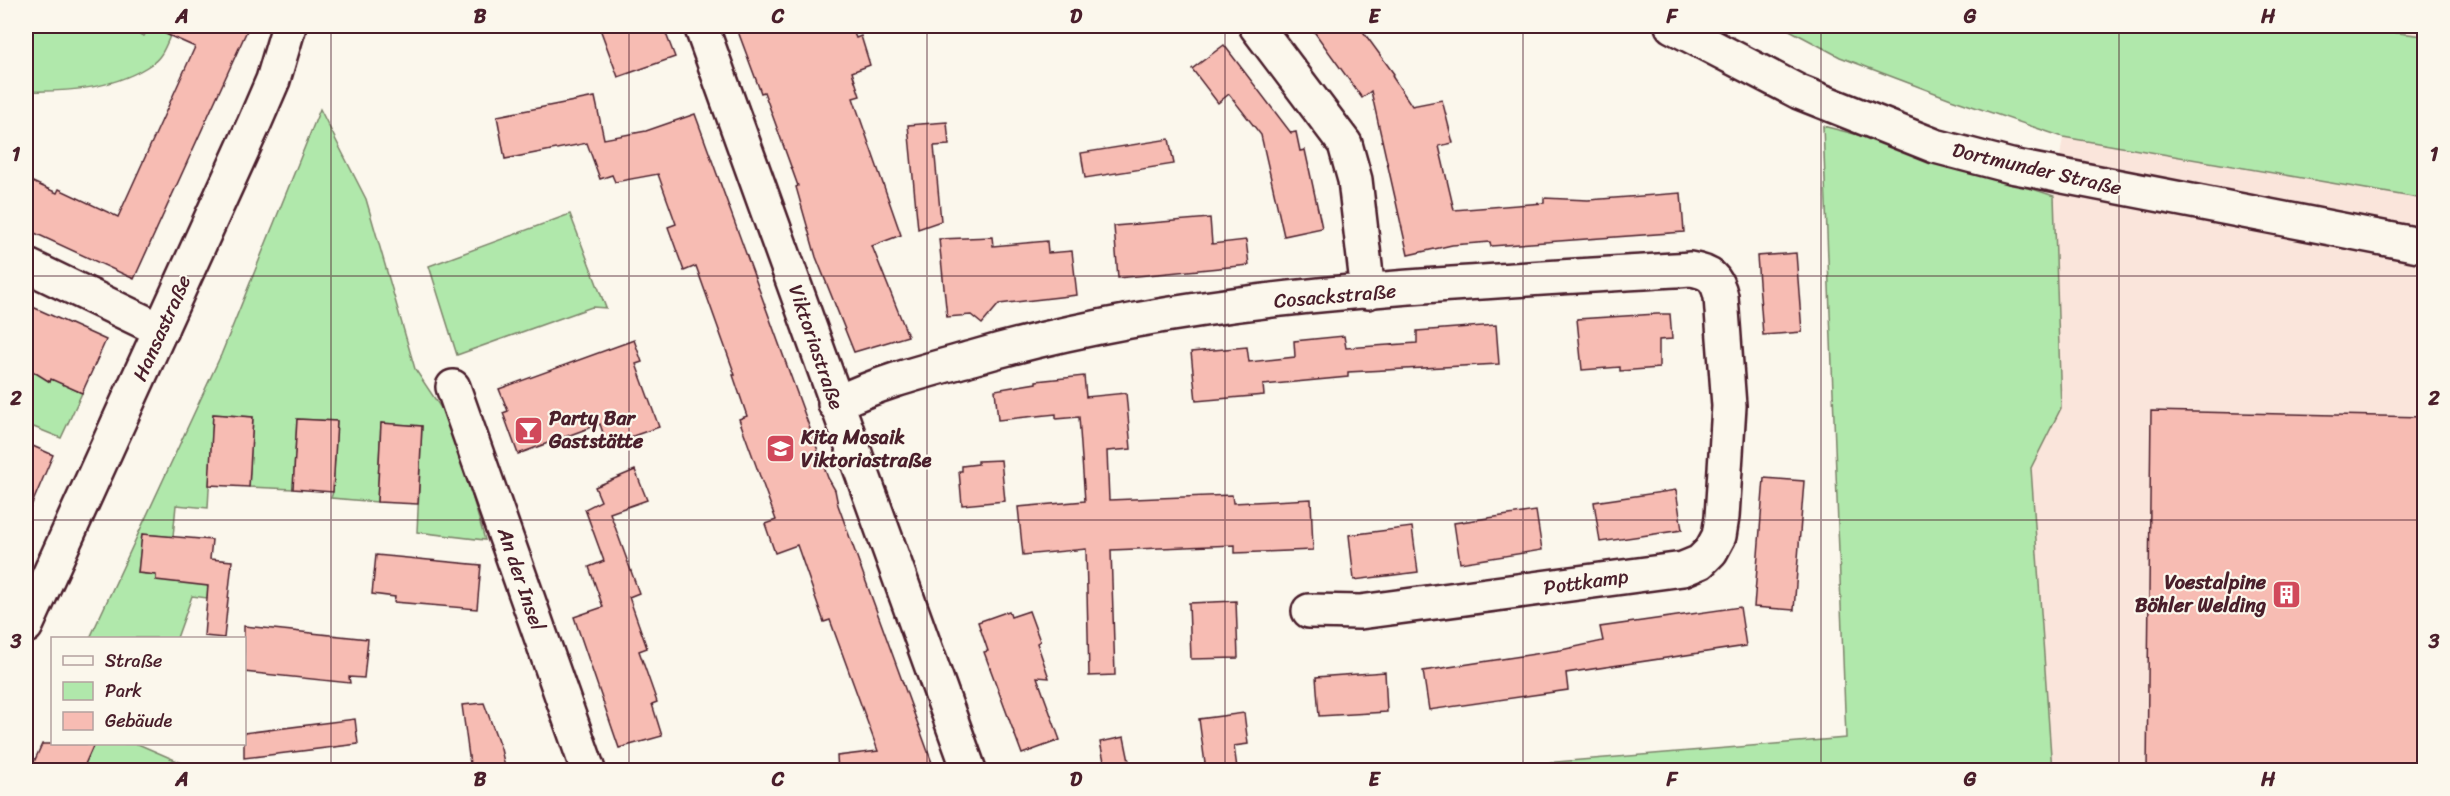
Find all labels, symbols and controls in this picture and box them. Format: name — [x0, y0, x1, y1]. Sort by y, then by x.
text: A — [174, 0, 189, 34]
text: B — [474, 0, 487, 34]
text: C — [771, 0, 785, 34]
text: D — [1070, 0, 1083, 34]
text: E — [1368, 0, 1381, 34]
text: F — [1666, 0, 1679, 34]
text: G — [1963, 0, 1977, 34]
text: H — [2260, 0, 2276, 34]
street label: Dortmunder Straße — [1949, 132, 2125, 206]
text: 1 — [12, 137, 21, 172]
text: 1 — [2430, 137, 2439, 172]
street label: Hansastraße — [123, 269, 201, 387]
street label: Cosackstraße — [1272, 273, 1398, 319]
street label: Viktoriastraße — [778, 280, 854, 415]
text: 2 — [9, 381, 22, 416]
text: 2 — [2427, 381, 2440, 416]
place label: Party Bar Gaststätte — [548, 401, 644, 459]
bar icon: Party Bar Gaststätte — [512, 414, 544, 446]
place label: Kita Mosaik Viktoriastraße — [800, 420, 932, 478]
school or university icon: Kita Mosaik Viktoriastraße — [764, 433, 796, 465]
street label: An der Insel — [487, 522, 555, 636]
street label: Pottkamp — [1541, 559, 1631, 605]
place label: Voestalpine Böhler Welding — [2135, 565, 2267, 623]
building icon: Voestalpine Böhler Welding — [2271, 578, 2303, 610]
text: 3 — [10, 624, 22, 659]
text: 3 — [2428, 624, 2440, 659]
legend — [51, 637, 246, 745]
text: Straße — [105, 645, 162, 677]
text: Park — [105, 675, 142, 707]
text: Gebäude — [105, 705, 173, 737]
text: A — [174, 762, 189, 796]
text: B — [474, 762, 487, 796]
text: C — [771, 762, 785, 796]
text: D — [1070, 762, 1083, 796]
text: E — [1368, 762, 1381, 796]
text: F — [1666, 762, 1679, 796]
text: G — [1963, 762, 1977, 796]
text: H — [2260, 762, 2276, 796]

